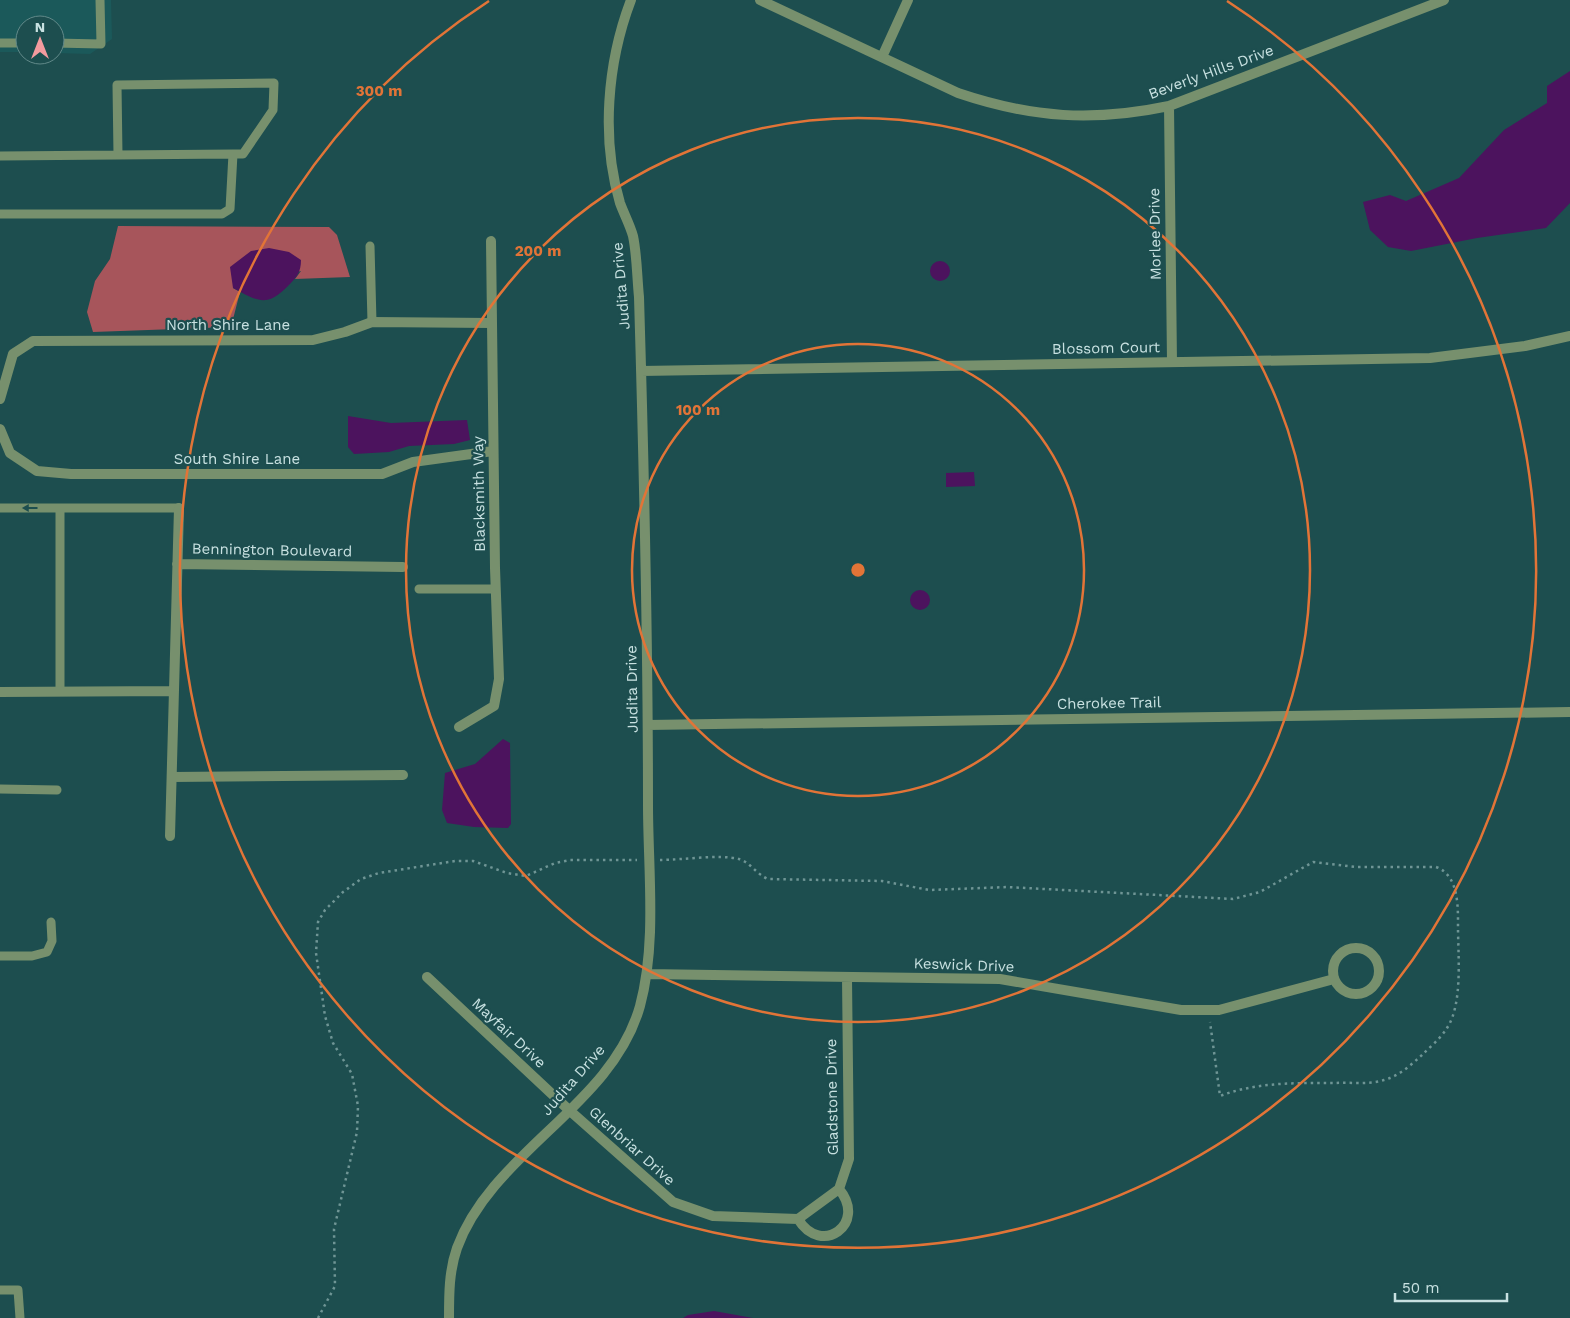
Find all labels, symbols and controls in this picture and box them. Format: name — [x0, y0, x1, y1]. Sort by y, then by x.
north arrow — [15, 15, 65, 65]
text: N — [35, 19, 45, 35]
street label: Beverly Hills Drive — [1146, 41, 1276, 103]
text: 300 m — [356, 82, 402, 100]
street label: Morlee Drive — [1145, 188, 1165, 280]
street label: Judita Drive — [608, 241, 634, 331]
text: 200 m — [515, 242, 561, 260]
street label: North Shire Lane — [166, 316, 290, 334]
street label: Blossom Court — [1052, 338, 1161, 358]
text: 100 m — [676, 401, 720, 419]
street label: Blacksmith Way — [469, 436, 489, 552]
street label: South Shire Lane — [174, 450, 300, 468]
one-way arrow — [22, 504, 38, 512]
street label: Bennington Boulevard — [192, 540, 352, 560]
centre of rings — [849, 561, 867, 579]
street label: Judita Drive — [622, 645, 642, 733]
street label: Cherokee Trail — [1057, 693, 1162, 713]
street label: Keswick Drive — [913, 954, 1015, 976]
street label: Mayfair Drive — [468, 994, 550, 1072]
street label: Gladstone Drive — [822, 1038, 842, 1156]
street label: Judita Drive — [537, 1041, 609, 1119]
street label: Glenbriar Drive — [585, 1103, 679, 1189]
scale bar — [1395, 1270, 1508, 1302]
text: 50 m — [1402, 1279, 1439, 1297]

